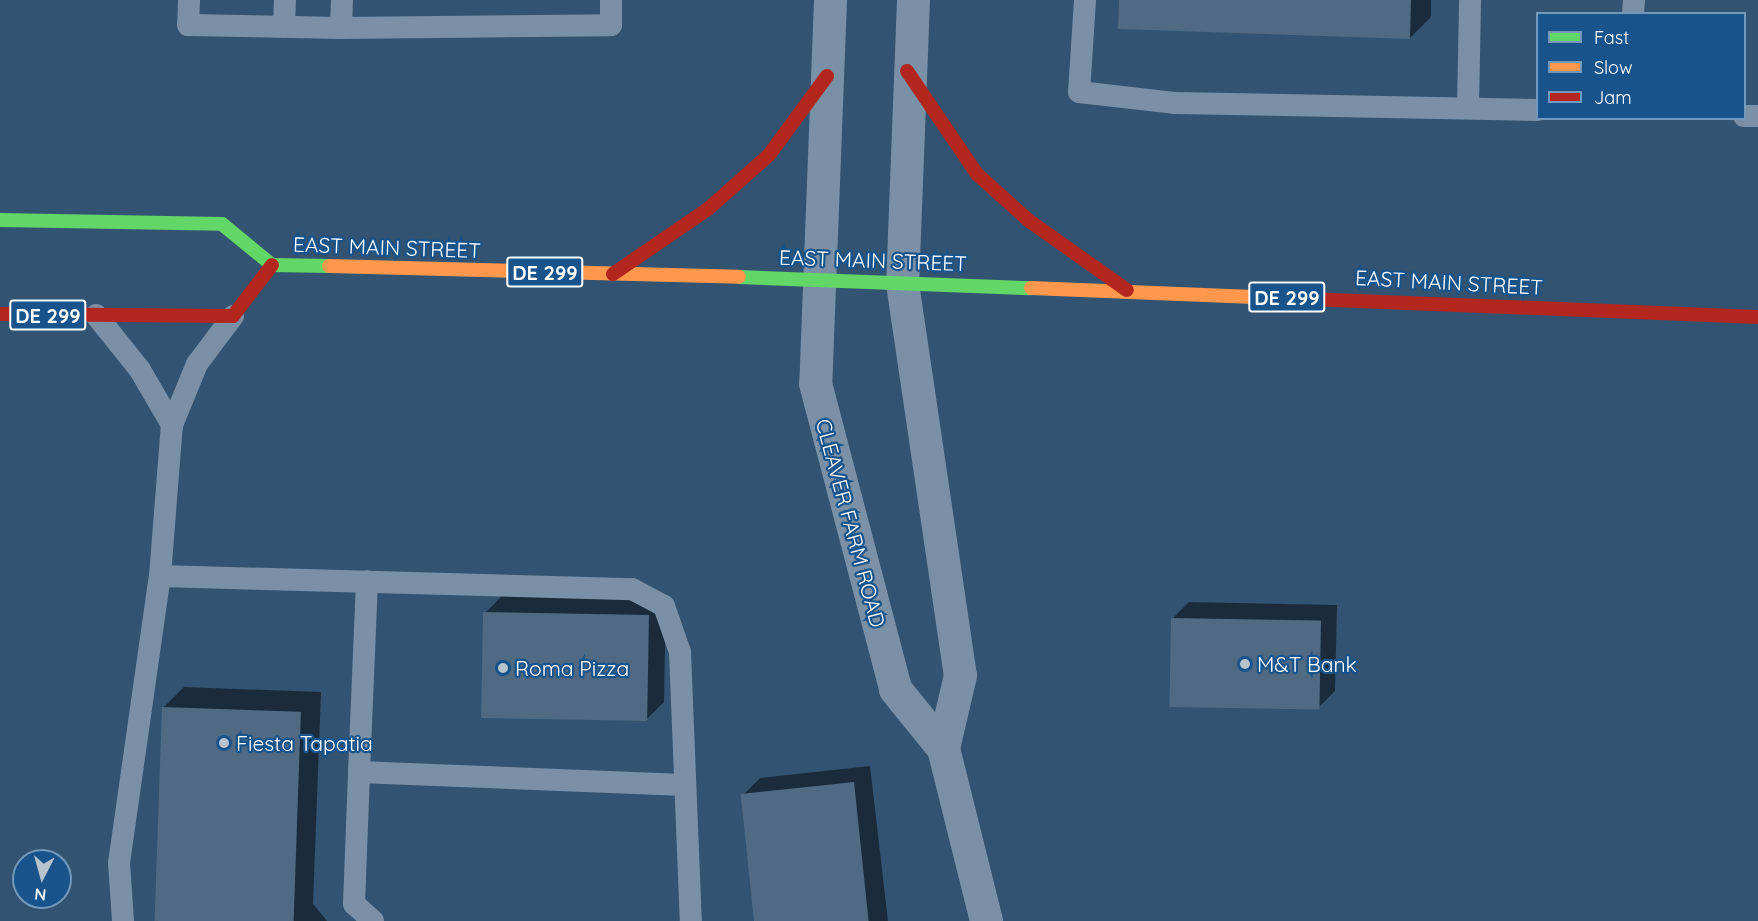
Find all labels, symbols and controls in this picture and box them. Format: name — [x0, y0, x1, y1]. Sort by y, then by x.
legend — [1536, 12, 1746, 120]
text: Fast — [1594, 26, 1629, 49]
text: Slow — [1594, 56, 1632, 79]
text: Jam — [1594, 86, 1632, 109]
street label: EAST MAIN STREET — [293, 231, 481, 263]
street label: EAST MAIN STREET — [779, 244, 967, 276]
road number: DE 299 — [506, 255, 584, 289]
street label: EAST MAIN STREET — [1354, 264, 1544, 300]
road number: DE 299 — [1248, 280, 1326, 314]
road number: DE 299 — [9, 298, 87, 332]
street label: CLEAVER FARM ROAD — [811, 416, 891, 630]
place label: M&T Bank — [1257, 651, 1357, 677]
place label: Roma Pizza — [515, 655, 629, 681]
marker: M&T Bank — [1238, 657, 1252, 671]
marker: Roma Pizza — [496, 661, 510, 675]
place label: Fiesta Tapatia — [236, 730, 373, 756]
marker: Fiesta Tapatia — [217, 736, 231, 750]
north arrow — [12, 849, 72, 909]
text: N — [33, 884, 47, 905]

